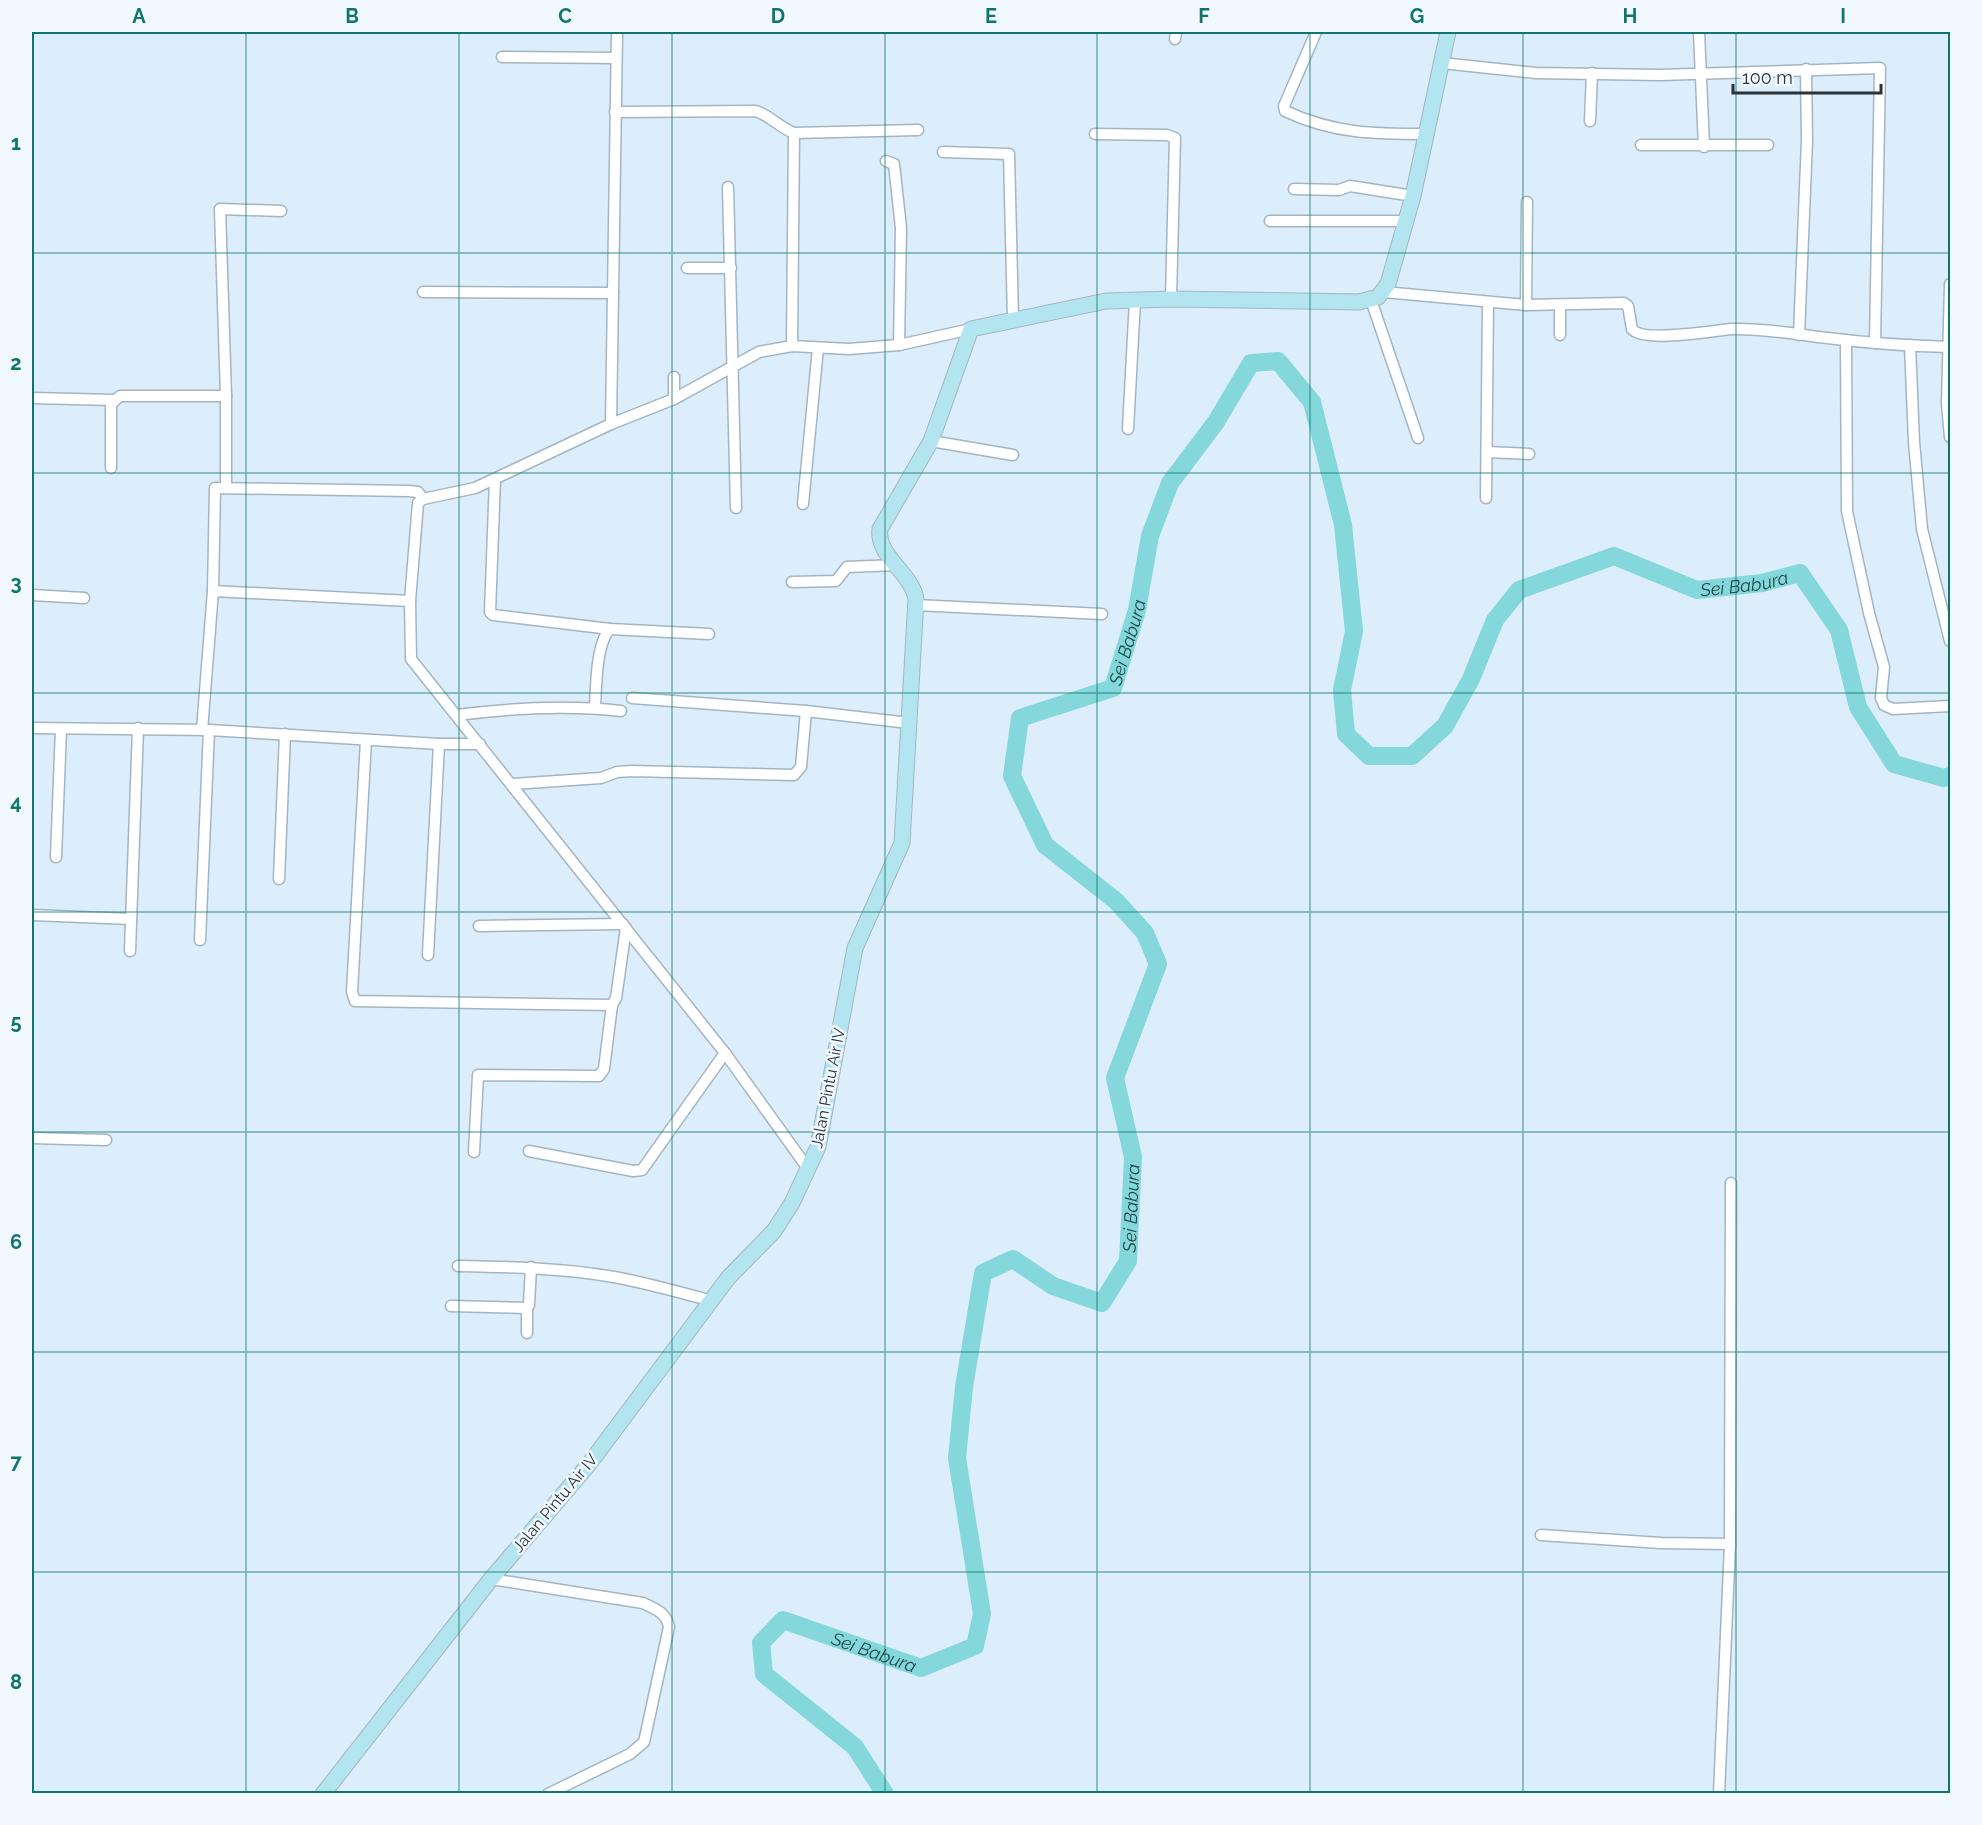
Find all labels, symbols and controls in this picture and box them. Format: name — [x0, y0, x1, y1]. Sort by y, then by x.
text: A — [132, 4, 146, 28]
text: B — [345, 4, 359, 28]
text: C — [558, 4, 572, 28]
text: D — [771, 4, 785, 28]
text: E — [985, 4, 997, 28]
text: F — [1198, 4, 1210, 28]
text: G — [1410, 4, 1424, 28]
text: H — [1623, 4, 1637, 28]
text: I — [1840, 4, 1846, 28]
scale bar — [1733, 57, 1882, 95]
text: 100 m — [1742, 67, 1793, 88]
text: 1 — [11, 131, 21, 155]
text: 2 — [10, 351, 22, 375]
water label: Sei Babura — [1698, 566, 1790, 600]
text: 3 — [10, 571, 22, 595]
water label: Sei Babura — [1104, 598, 1149, 688]
text: 4 — [10, 790, 22, 814]
text: 5 — [10, 1010, 22, 1034]
street label: Jalan Pintu Air IV — [807, 1026, 849, 1150]
water label: Sei Babura — [1118, 1163, 1143, 1254]
text: 6 — [10, 1230, 22, 1254]
text: 7 — [10, 1450, 22, 1474]
street label: Jalan Pintu Air IV — [508, 1450, 602, 1556]
water label: Sei Babura — [828, 1627, 920, 1676]
text: 8 — [10, 1670, 22, 1694]

